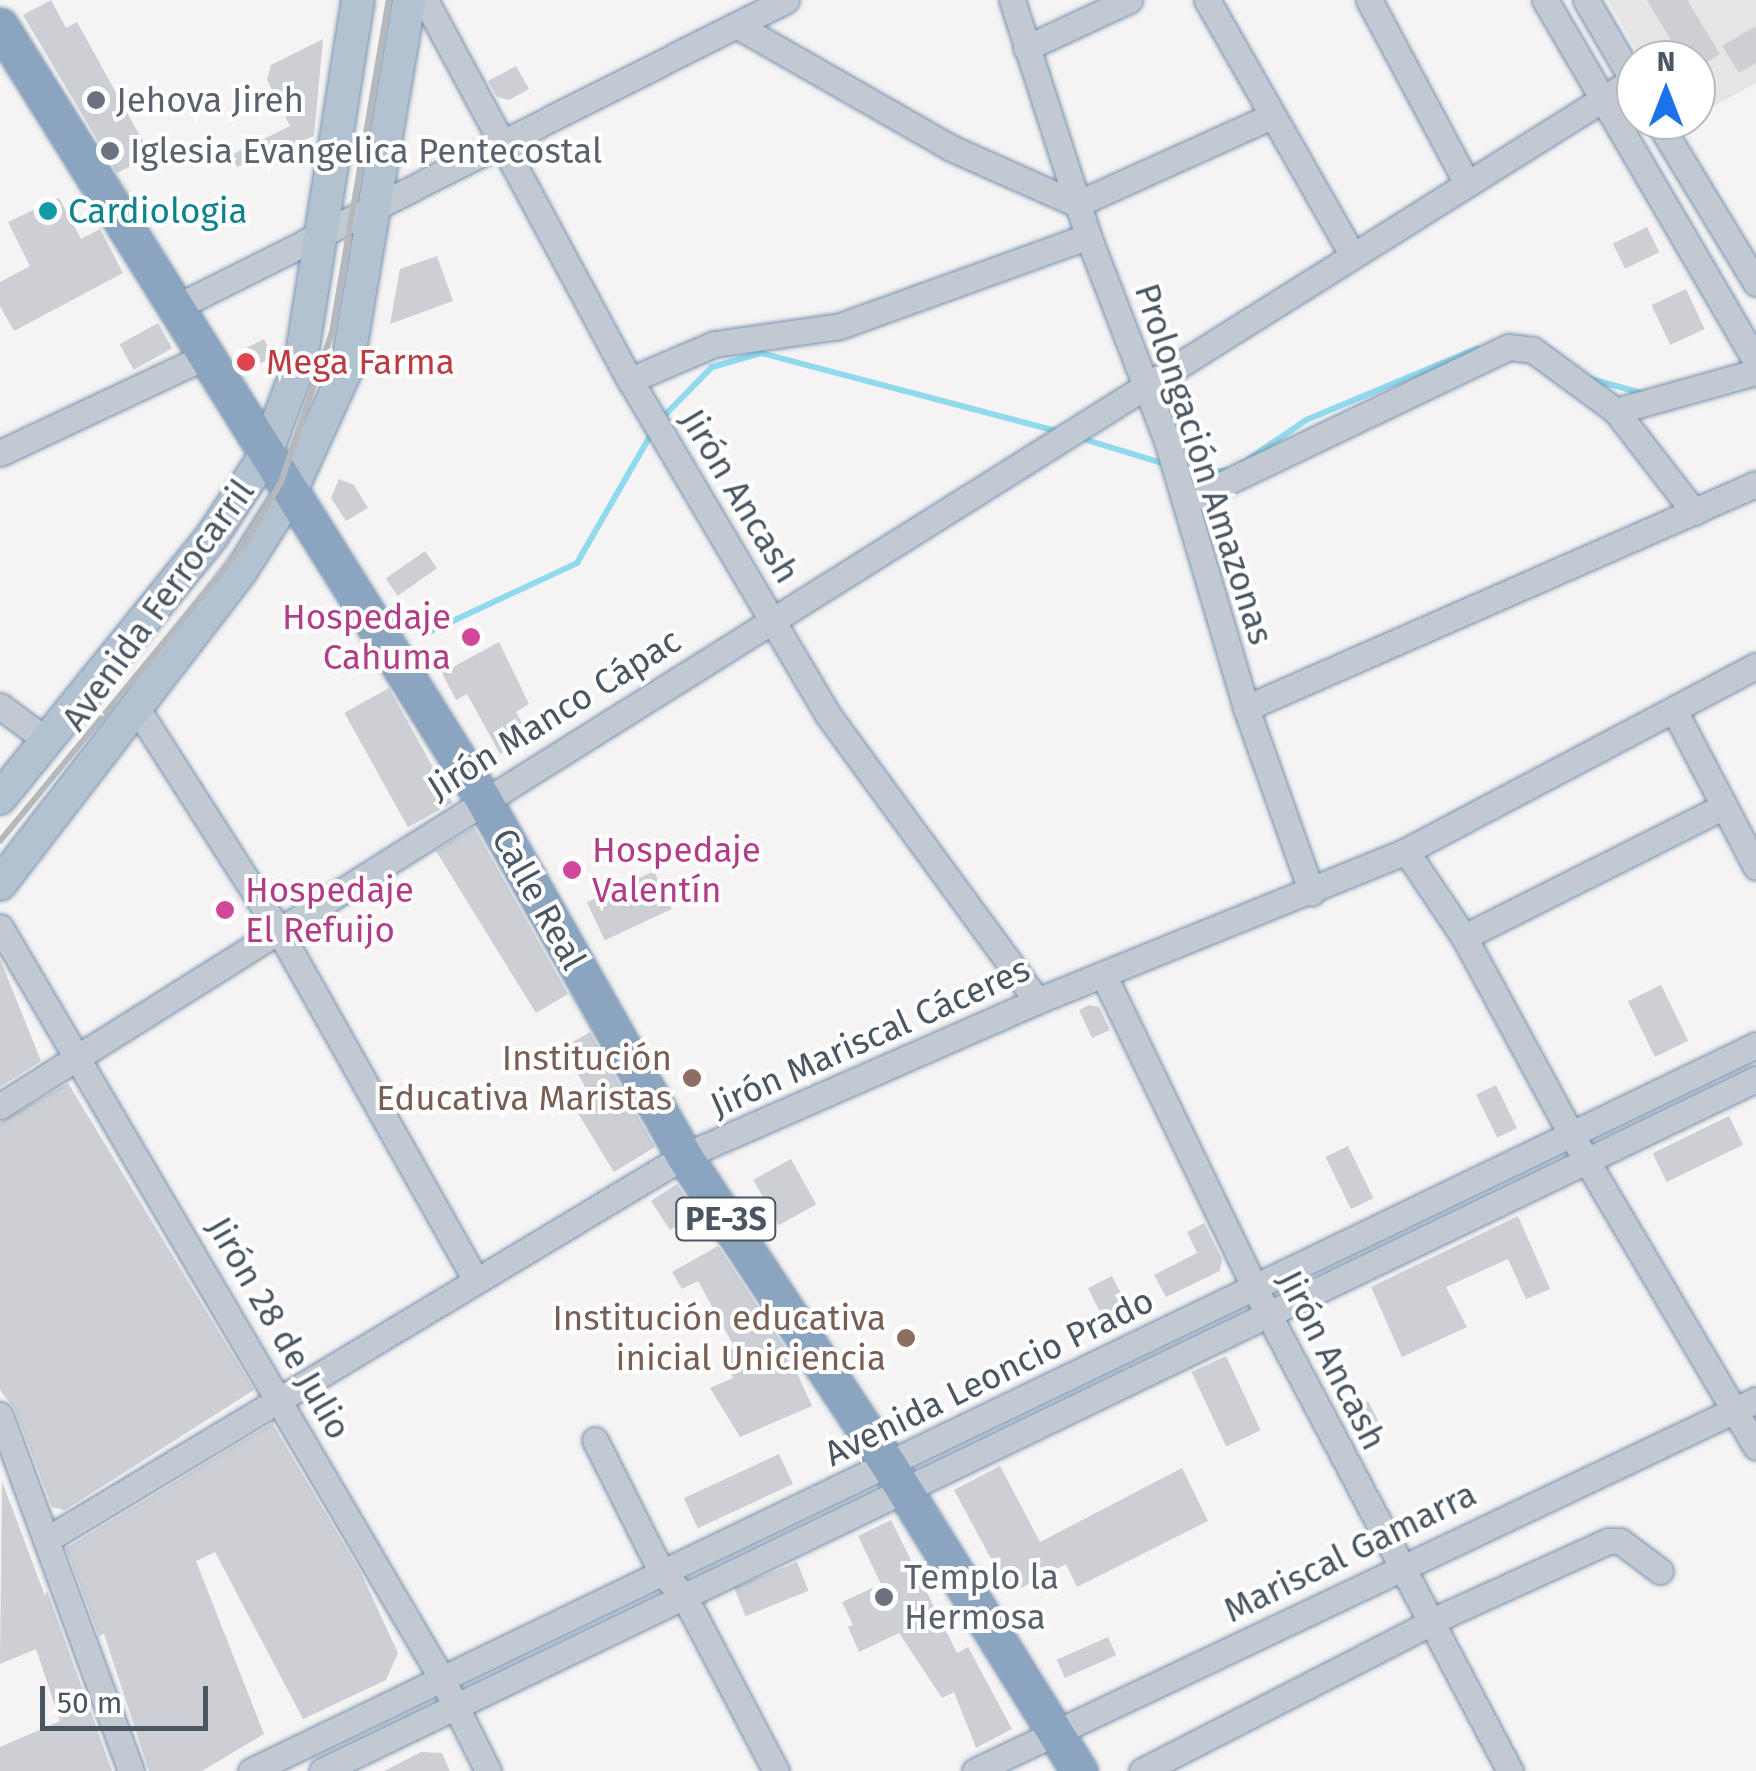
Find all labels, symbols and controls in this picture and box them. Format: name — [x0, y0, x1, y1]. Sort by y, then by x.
north arrow — [1616, 40, 1716, 140]
text: N — [1657, 45, 1675, 78]
place label: Jehova Jireh — [116, 79, 304, 121]
marker: Jehova Jireh — [85, 89, 107, 111]
place label: Iglesia Evangelica Pentecostal — [130, 130, 602, 172]
marker: Iglesia Evangelica Pentecostal — [99, 140, 121, 162]
place label: Cardiologia — [68, 190, 248, 232]
marker: Cardiologia — [37, 200, 59, 222]
street label: Prolongación Amazonas — [1126, 278, 1282, 650]
place label: Mega Farma — [266, 341, 455, 383]
marker: Mega Farma — [235, 351, 257, 373]
street label: Jirón Ancash — [672, 401, 808, 591]
street label: Avenida Ferrocarril — [53, 471, 263, 739]
place label: Hospedaje Cahuma — [282, 596, 451, 678]
street label: Jirón Manco Cápac — [420, 619, 688, 809]
marker: Hospedaje Cahuma — [460, 626, 482, 648]
street label: Calle Real — [483, 821, 595, 977]
place label: Hospedaje Valentín — [592, 829, 761, 911]
marker: Hospedaje Valentín — [561, 859, 583, 881]
place label: Hospedaje El Refuijo — [245, 869, 414, 951]
marker: Hospedaje El Refuijo — [214, 899, 236, 921]
street label: Jirón Mariscal Cáceres — [704, 948, 1036, 1126]
place label: Institución Educativa Maristas — [376, 1037, 672, 1119]
marker: Institución Educativa Maristas — [681, 1067, 703, 1089]
road number: PE-3S — [674, 1192, 778, 1246]
street label: Jirón 28 de Julio — [198, 1209, 360, 1447]
street label: Jirón Ancash — [1269, 1263, 1395, 1457]
street label: Avenida Leoncio Prado — [818, 1279, 1160, 1475]
place label: Institución educativa inicial Uniciencia — [552, 1297, 886, 1379]
marker: Institución educativa inicial Uniciencia — [895, 1327, 917, 1349]
street label: Mariscal Gamarra — [1217, 1473, 1483, 1631]
place label: Templo la Hermosa — [904, 1556, 1059, 1638]
marker: Templo la Hermosa — [873, 1586, 895, 1608]
scale bar — [45, 1666, 212, 1728]
text: 50 m — [57, 1685, 122, 1721]

